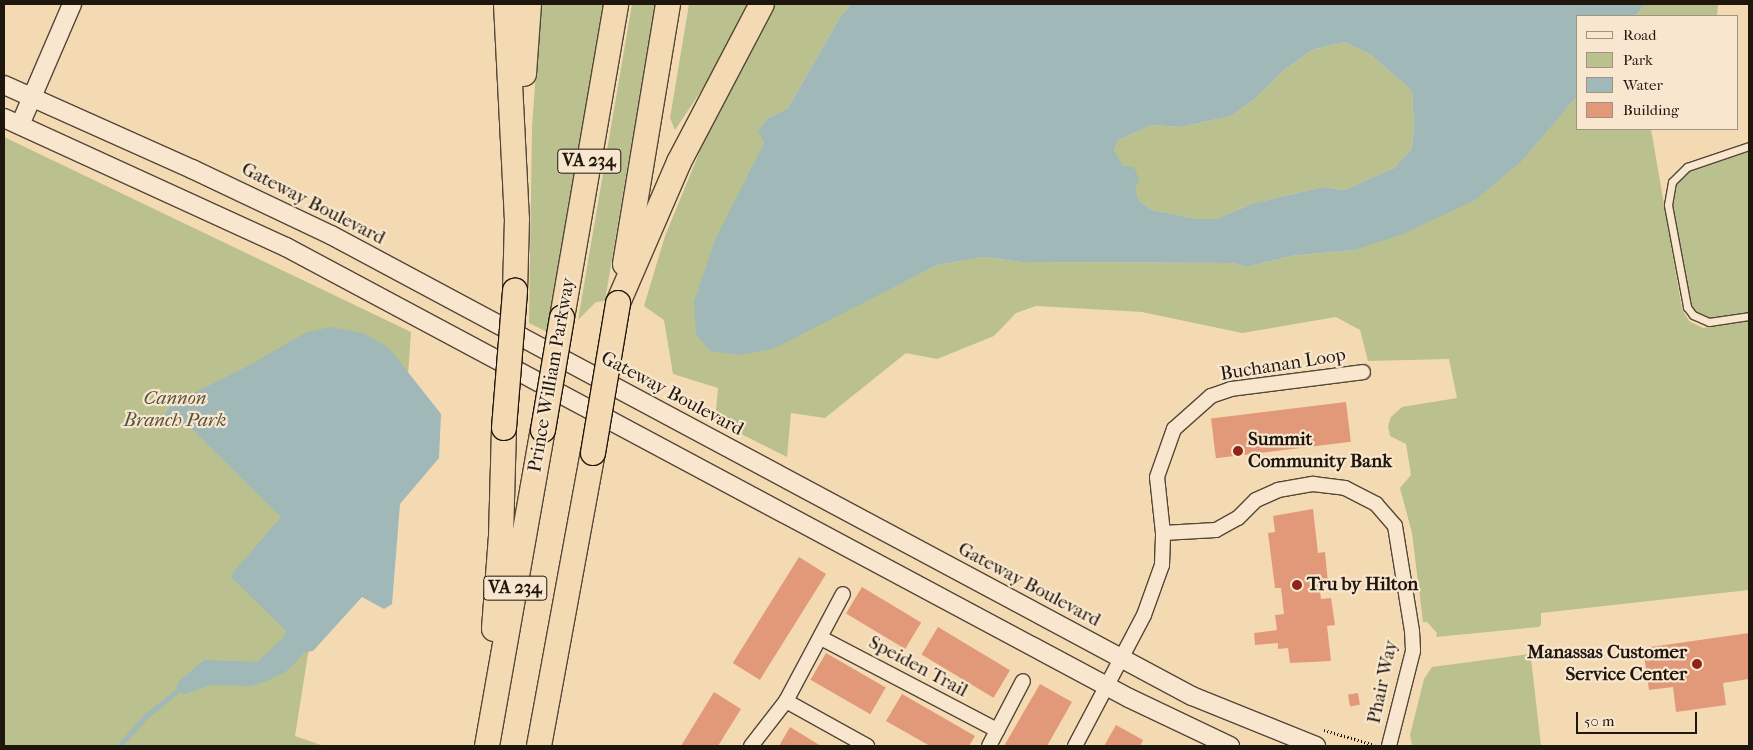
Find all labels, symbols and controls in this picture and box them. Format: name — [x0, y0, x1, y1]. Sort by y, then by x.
legend — [1576, 15, 1738, 130]
text: Road — [1623, 26, 1656, 44]
text: Park — [1623, 51, 1653, 69]
text: Water — [1623, 76, 1663, 94]
text: Building — [1623, 101, 1679, 119]
road number: VA 234 — [556, 146, 622, 177]
street label: Gateway Boulevard — [237, 158, 389, 250]
street label: Prince William Parkway — [524, 276, 580, 474]
street label: Buchanan Loop — [1219, 344, 1347, 386]
street label: Gateway Boulevard — [597, 347, 747, 441]
park label: Cannon Branch Park — [124, 388, 226, 432]
place label: Summit Community Bank — [1248, 429, 1392, 473]
marker: Summit Community Bank — [1232, 445, 1244, 457]
street label: Gateway Boulevard — [954, 538, 1104, 632]
road number: VA 234 — [482, 572, 548, 604]
place label: Tru by Hilton — [1307, 574, 1418, 596]
marker: Tru by Hilton — [1291, 579, 1303, 591]
street label: Speiden Trail — [864, 631, 972, 703]
street label: Phair Way — [1363, 638, 1403, 726]
place label: Manassas Customer Service Center — [1527, 642, 1687, 686]
marker: Manassas Customer Service Center — [1691, 658, 1703, 670]
scale bar — [1578, 702, 1699, 734]
text: 50 m — [1584, 712, 1614, 730]

